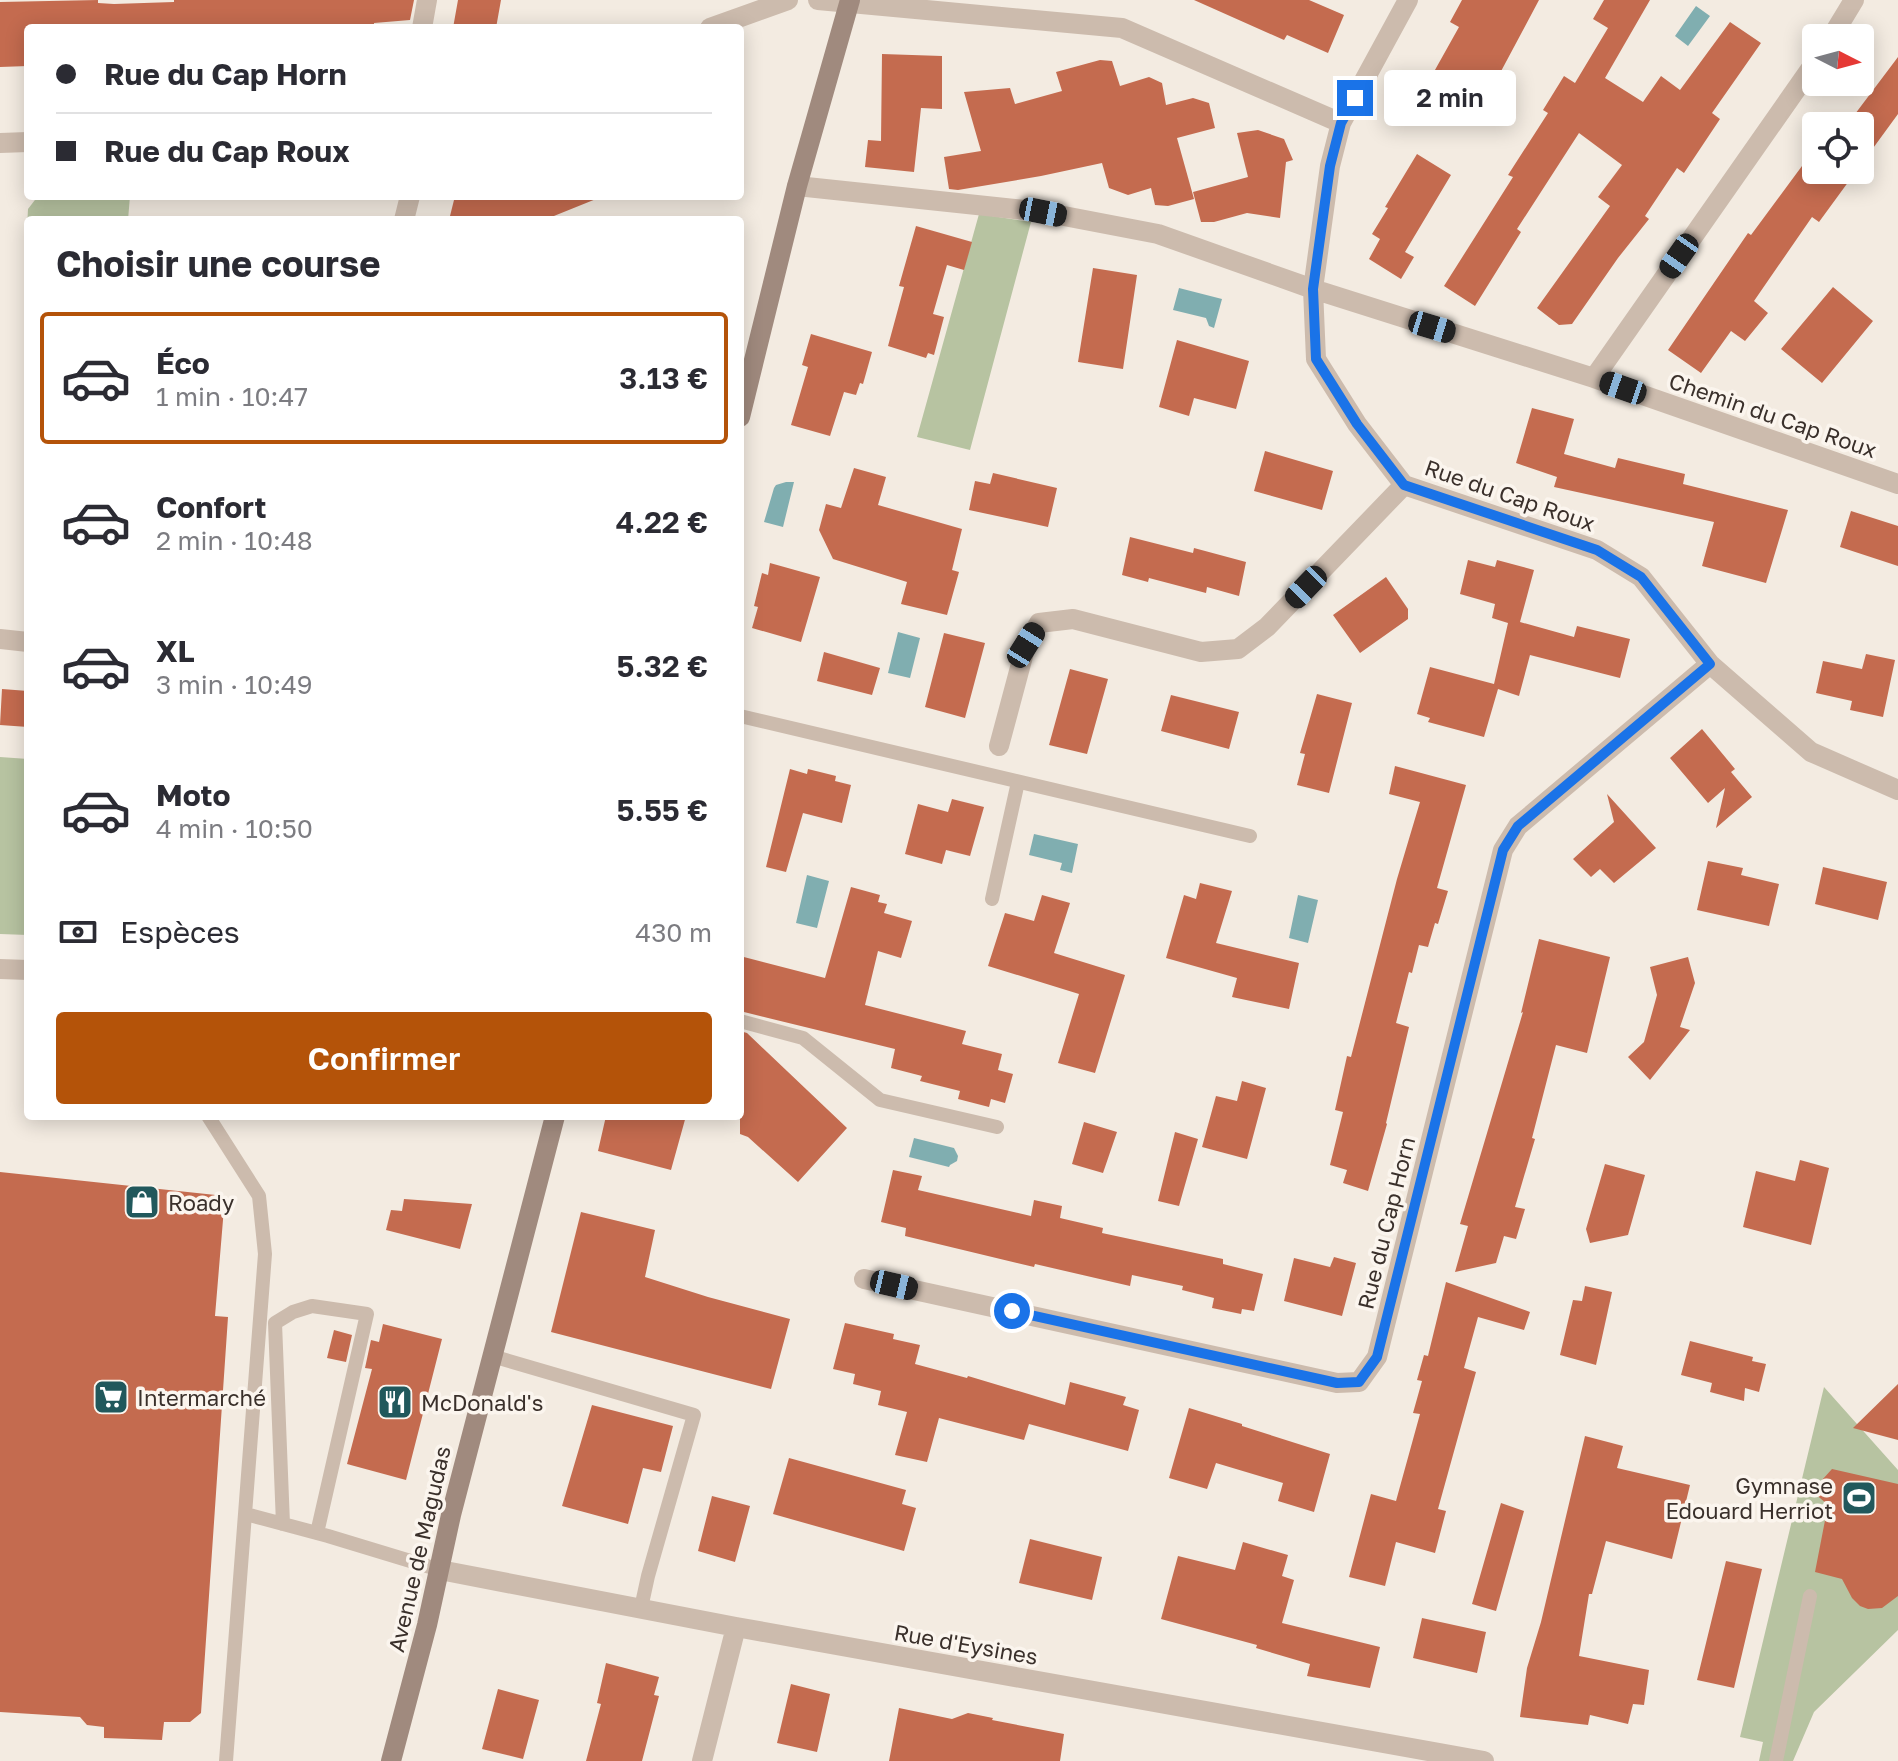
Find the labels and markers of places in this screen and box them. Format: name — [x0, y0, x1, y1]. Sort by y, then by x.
shop icon: Roady — [123, 1183, 161, 1221]
place label: Roady — [168, 1189, 234, 1216]
supermarket icon: Intermarché — [92, 1378, 130, 1416]
restaurant icon: McDonald's — [376, 1383, 414, 1421]
place label: Intermarché — [137, 1384, 266, 1411]
place label: McDonald's — [421, 1389, 543, 1416]
place label: Gymnase Edouard Herriot — [1665, 1472, 1833, 1524]
sports icon: Gymnase Edouard Herriot — [1840, 1479, 1878, 1517]

